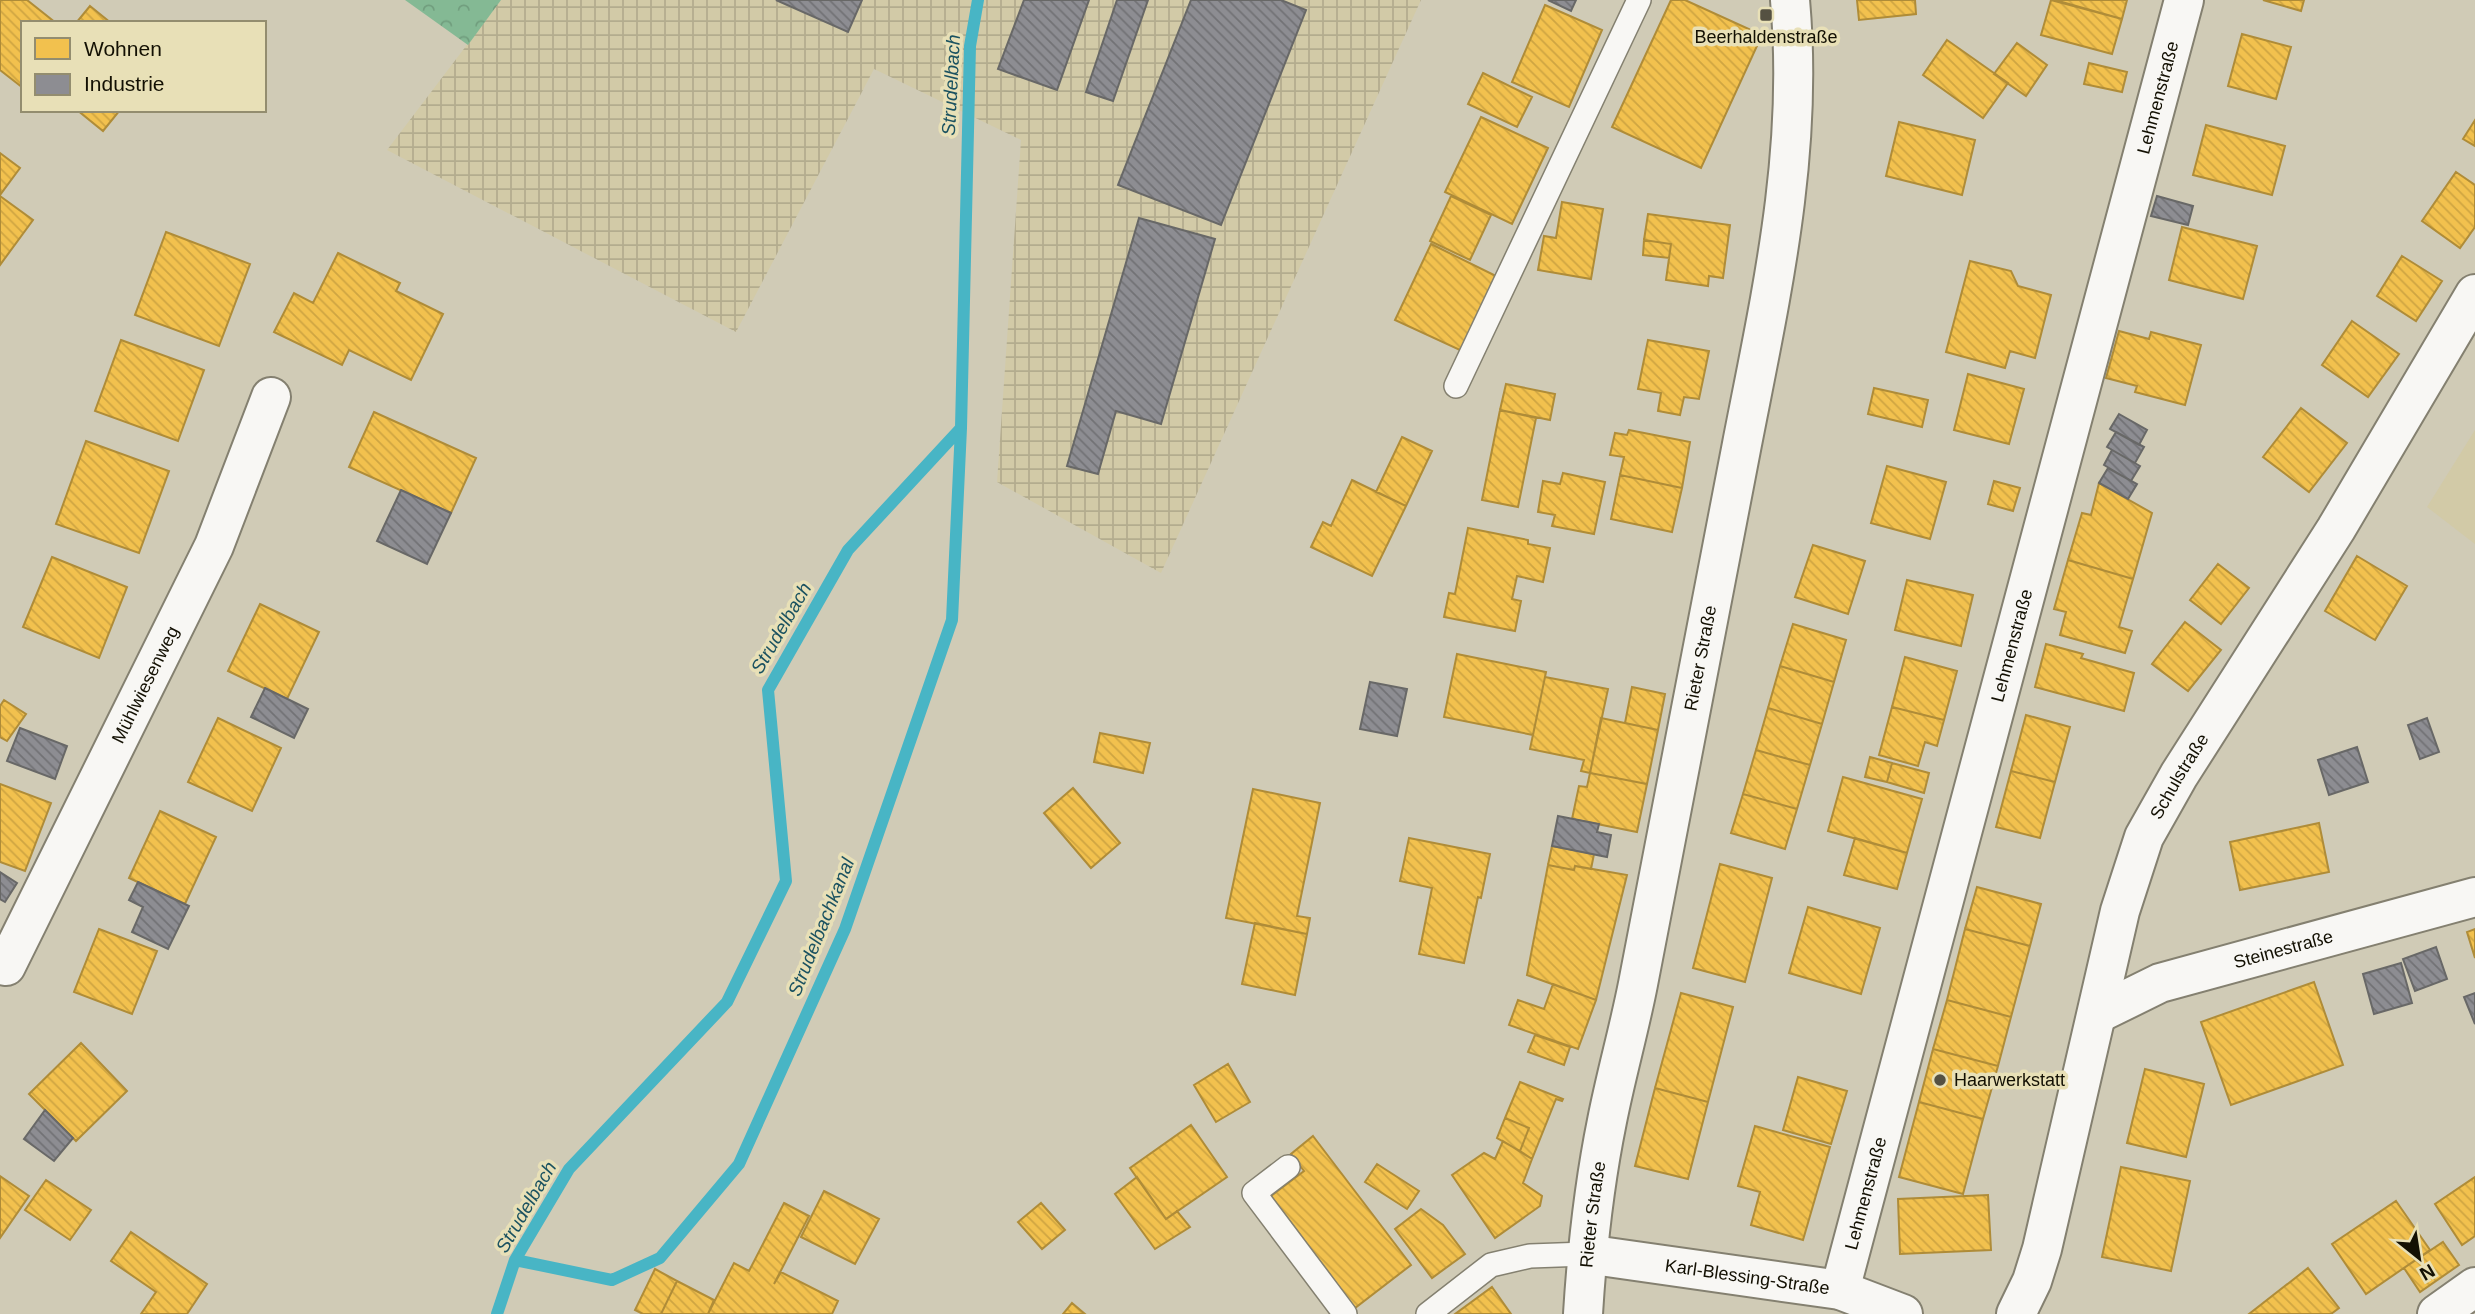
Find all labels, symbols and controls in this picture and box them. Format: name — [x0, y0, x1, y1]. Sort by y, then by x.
marker: Beerhaldenstraße — [1758, 7, 1774, 23]
legend — [21, 21, 266, 112]
place label: Beerhaldenstraße — [1694, 27, 1838, 47]
water label: Strudelbach — [938, 34, 964, 136]
text: Wohnen — [84, 37, 162, 60]
street label: Lehmenstraße — [2133, 39, 2183, 156]
text: Industrie — [84, 72, 165, 95]
water label: Strudelbach — [747, 579, 815, 677]
street label: Lehmenstraße — [1987, 587, 2036, 704]
street label: Rieter Straße — [1680, 604, 1720, 713]
street label: Mühlwiesenweg — [108, 623, 183, 747]
street label: Schulstraße — [2146, 730, 2213, 823]
water label: Strudelbachkanal — [784, 854, 859, 999]
street label: Steinestraße — [2231, 926, 2335, 972]
place label: Haarwerkstatt — [1954, 1070, 2065, 1090]
marker: Haarwerkstatt — [1932, 1072, 1948, 1088]
street label: Lehmenstraße — [1841, 1135, 1890, 1252]
water label: Strudelbach — [492, 1158, 560, 1256]
street label: Rieter Straße — [1576, 1160, 1609, 1269]
north arrow — [2384, 1223, 2454, 1293]
street label: Karl-Blessing-Straße — [1664, 1255, 1831, 1298]
text: N — [2416, 1260, 2438, 1285]

